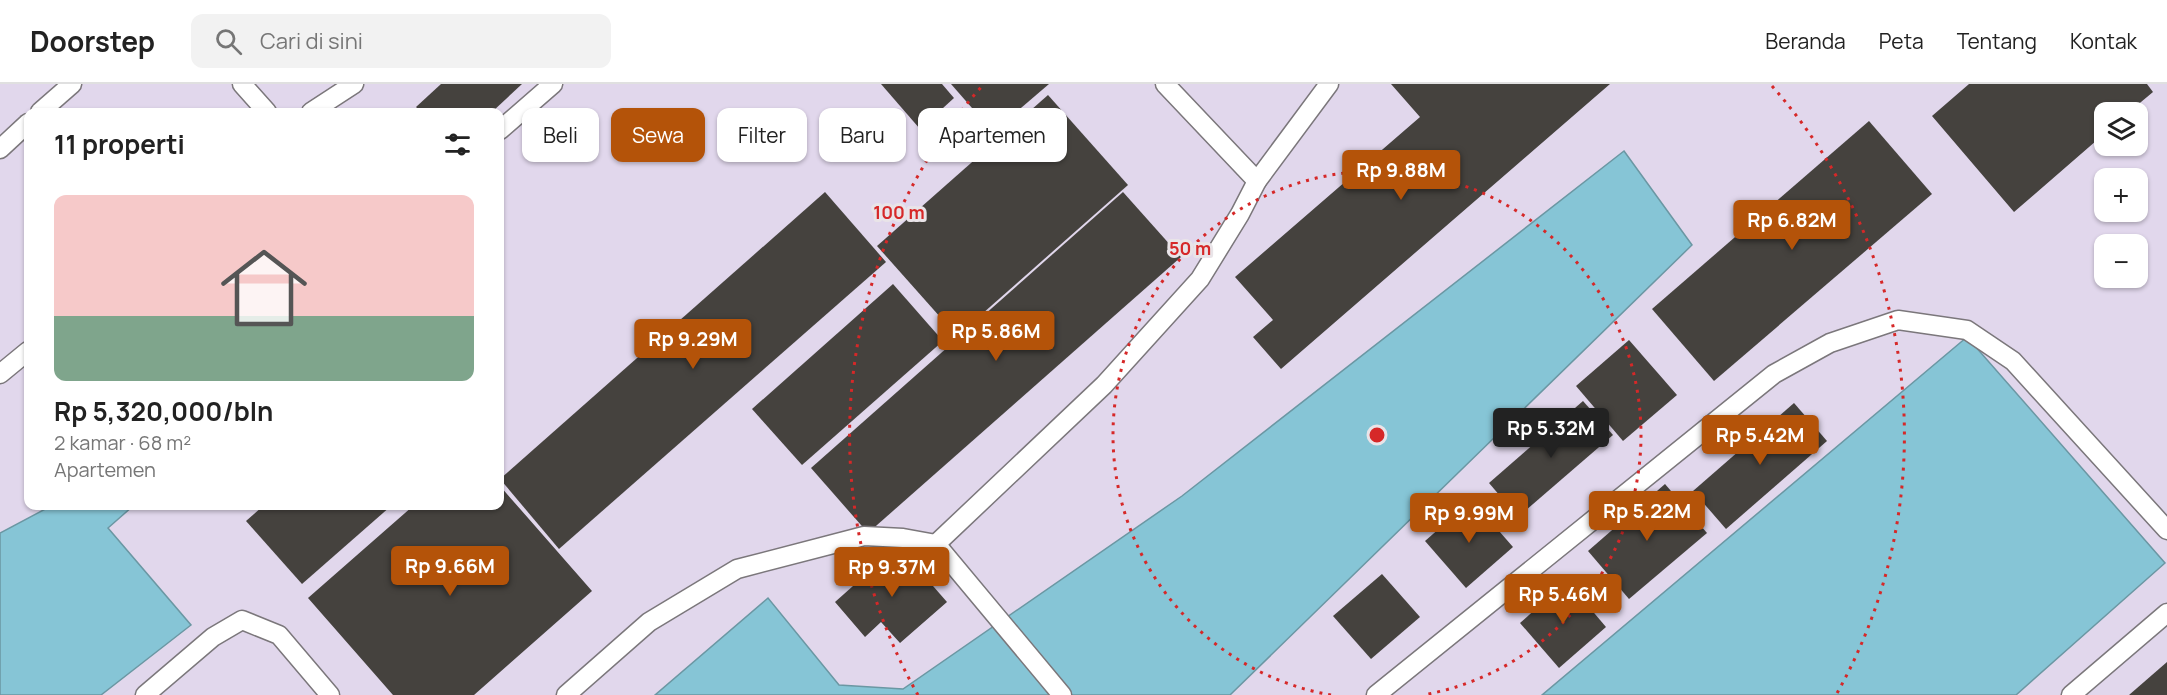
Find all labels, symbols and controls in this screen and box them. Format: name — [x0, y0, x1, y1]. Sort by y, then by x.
search box — [191, 14, 611, 68]
text: Doorstep — [30, 22, 155, 60]
icon: search — [212, 25, 245, 58]
text: Cari di sini — [260, 26, 363, 56]
text: Beranda — [1765, 27, 1846, 55]
text: Peta — [1879, 27, 1924, 55]
text: Tentang — [1957, 27, 2037, 55]
text: Kontak — [2070, 27, 2137, 55]
map controls — [2094, 102, 2148, 288]
button: layers — [2094, 102, 2148, 156]
chip: Beli — [522, 108, 599, 162]
chip: Sewa — [611, 108, 705, 162]
chip: Filter — [717, 108, 807, 162]
chip: Baru — [819, 108, 906, 162]
chip: Apartemen — [918, 108, 1067, 162]
text: 11 properti — [54, 126, 185, 162]
icon: filters — [441, 128, 474, 161]
pin: Rp 9.88M — [1339, 150, 1463, 201]
text: Rp 9.88M — [1356, 156, 1446, 183]
button: + — [2094, 168, 2148, 222]
text: 100 m — [873, 200, 925, 224]
pin: Rp 6.82M — [1730, 200, 1854, 251]
text: Rp 6.82M — [1747, 206, 1837, 233]
icon: home — [210, 234, 318, 342]
button: − — [2094, 234, 2148, 288]
text: 50 m — [1169, 236, 1211, 260]
pin: Rp 5.86M — [934, 311, 1058, 362]
text: Rp 5.86M — [951, 317, 1041, 344]
pin: Rp 9.29M — [631, 319, 755, 370]
text: Rp 9.29M — [648, 325, 738, 352]
text: Rp 5,320,000/bln — [54, 393, 273, 429]
pin: Rp 5.32M — [1489, 408, 1613, 459]
text: Rp 5.32M — [1507, 414, 1595, 441]
pin: Rp 5.42M — [1698, 415, 1822, 466]
text: Rp 5.42M — [1716, 421, 1804, 448]
centre of rings — [1367, 425, 1387, 445]
text: 2 kamar · 68 m² — [54, 429, 191, 456]
text: Apartemen — [54, 456, 156, 483]
pin: Rp 5.22M — [1585, 491, 1709, 542]
pin: Rp 9.99M — [1407, 493, 1531, 544]
text: Rp 5.22M — [1603, 497, 1691, 524]
text: Rp 9.99M — [1424, 499, 1514, 526]
pin: Rp 9.66M — [388, 546, 512, 597]
pin: Rp 9.37M — [830, 547, 954, 598]
text: Rp 9.66M — [405, 552, 495, 579]
text: Rp 9.37M — [848, 553, 936, 580]
pin: Rp 5.46M — [1501, 574, 1625, 625]
text: Rp 5.46M — [1518, 580, 1608, 607]

